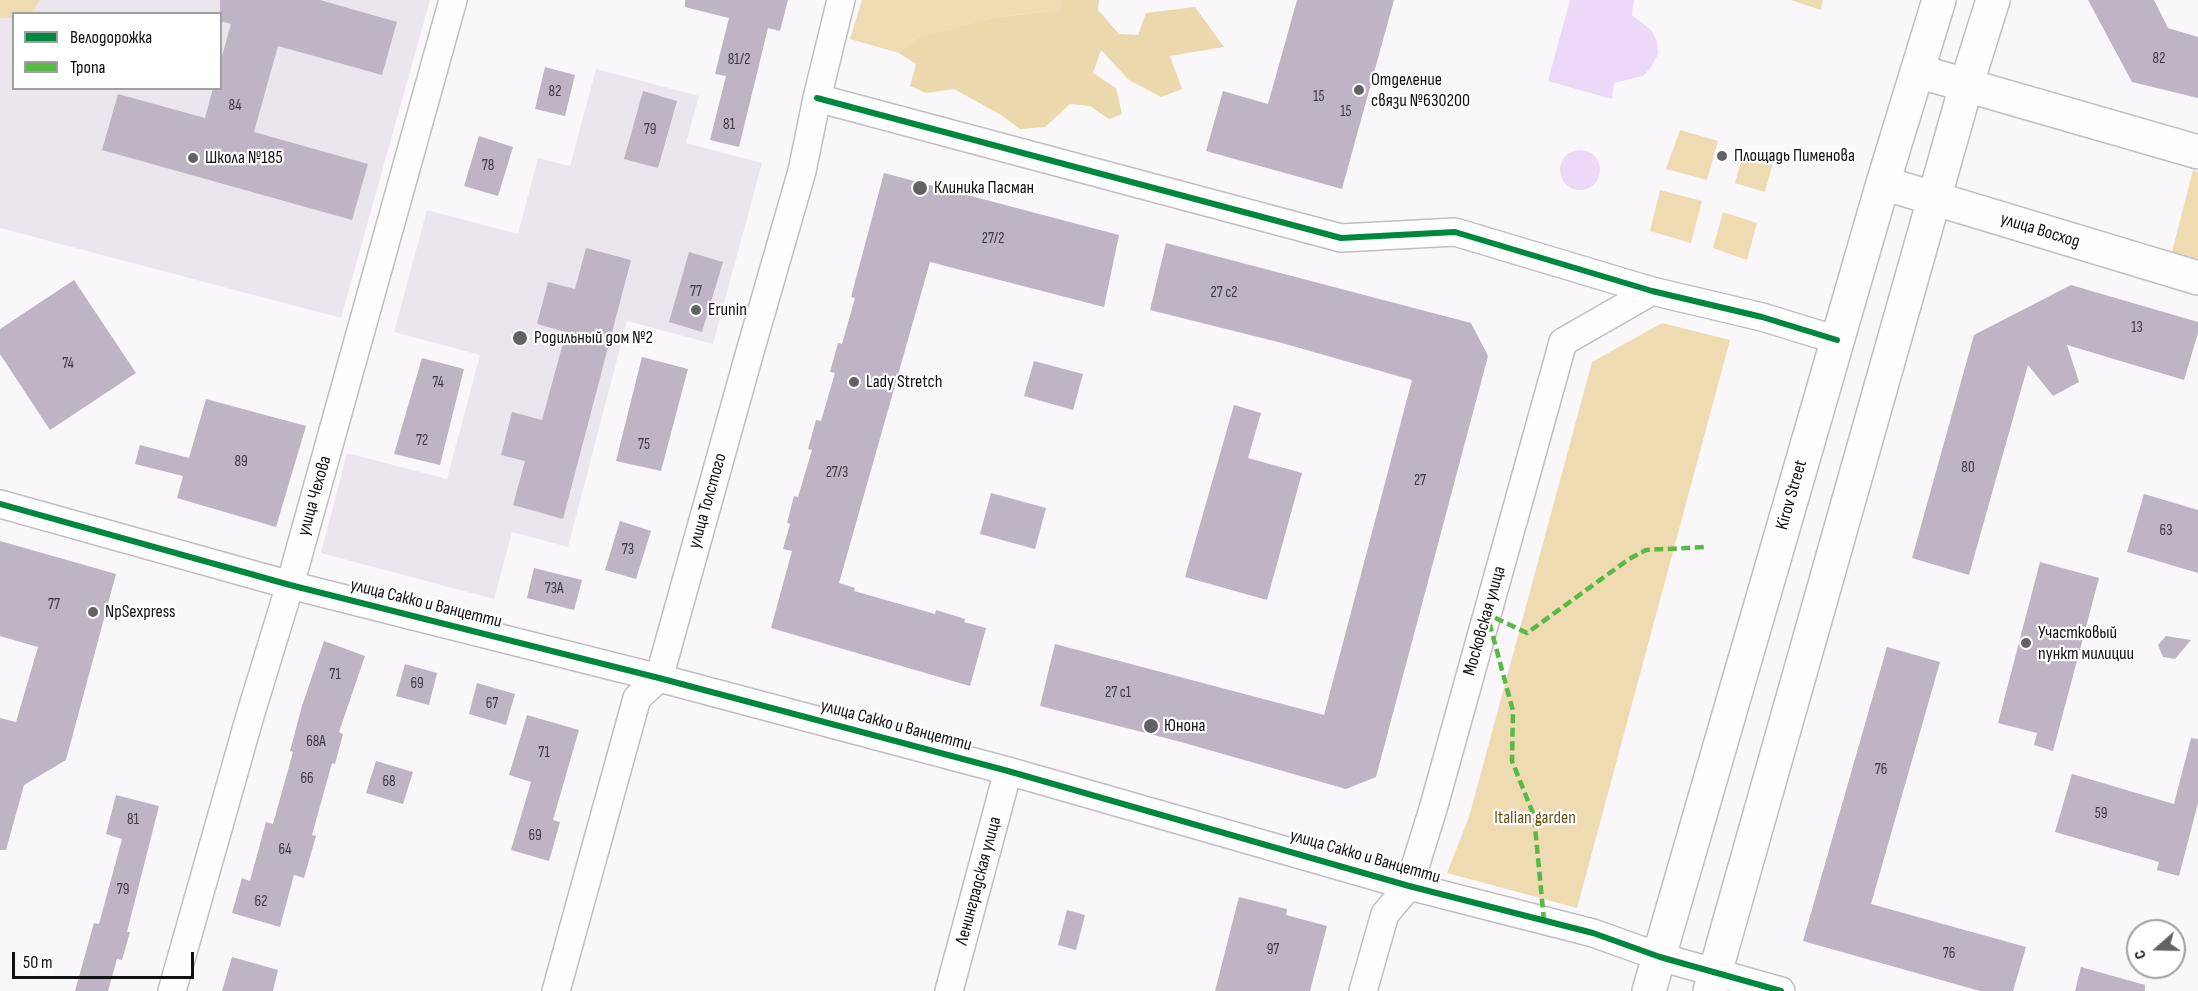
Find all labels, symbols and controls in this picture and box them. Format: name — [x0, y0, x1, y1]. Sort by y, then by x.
legend — [12, 12, 222, 90]
text: Велодорожка — [70, 27, 152, 48]
house number: 82 — [2153, 50, 2165, 68]
house number: 81/2 — [728, 51, 750, 69]
text: Тропа — [70, 57, 106, 78]
place label: Отделение связи №630200 — [1371, 69, 1470, 112]
house number: 82 — [549, 83, 561, 101]
marker: Отделение связи №630200 — [1352, 83, 1366, 97]
house number: 15 — [1313, 88, 1325, 106]
house number: 84 — [228, 97, 242, 115]
house number: 15 — [1340, 103, 1352, 121]
house number: 81 — [723, 116, 735, 134]
house number: 79 — [644, 121, 656, 139]
place label: Площадь Пименова — [1734, 145, 1855, 167]
place label: Школа №185 — [205, 147, 283, 169]
marker: Площадь Пименова — [1715, 149, 1729, 163]
marker: Школа №185 — [186, 151, 200, 165]
house number: 78 — [482, 157, 494, 175]
place label: Клиника Пасман — [934, 177, 1034, 199]
marker: Клиника Пасман — [911, 179, 929, 197]
street label: улица Восход — [1998, 209, 2082, 253]
house number: 27/2 — [982, 230, 1004, 248]
house number: 77 — [690, 283, 702, 301]
house number: 27 с2 — [1211, 284, 1237, 302]
place label: Erunin — [708, 299, 747, 321]
marker: Erunin — [689, 303, 703, 317]
house number: 13 — [2131, 319, 2143, 337]
place label: Родильный дом №2 — [534, 327, 653, 349]
marker: Родильный дом №2 — [511, 329, 529, 347]
house number: 74 — [62, 355, 74, 373]
place label: Lady Stretch — [866, 371, 942, 393]
house number: 74 — [432, 374, 444, 392]
marker: Lady Stretch — [847, 375, 861, 389]
house number: 72 — [416, 432, 428, 450]
house number: 75 — [638, 436, 650, 454]
street label: улица Толстого — [684, 451, 732, 551]
house number: 89 — [234, 453, 248, 471]
street label: улица Чехова — [293, 454, 337, 538]
street label: Kirov Street — [1772, 458, 1812, 532]
house number: 80 — [1961, 459, 1975, 477]
house number: 27/3 — [826, 464, 848, 482]
house number: 27 — [1414, 472, 1426, 490]
house number: 63 — [2160, 522, 2172, 540]
house number: 73 — [622, 541, 634, 559]
street label: Московская улица — [1459, 564, 1511, 678]
street label: улица Сакко и Ванцетти — [348, 575, 504, 633]
house number: 73А — [545, 580, 563, 598]
house number: 77 — [48, 596, 60, 614]
place label: NpSexpress — [105, 601, 175, 623]
marker: NpSexpress — [86, 605, 100, 619]
place label: Участковый пункт милиции — [2038, 622, 2134, 664]
marker: Участковый пункт милиции — [2019, 636, 2033, 650]
house number: 71 — [329, 666, 341, 684]
house number: 69 — [410, 675, 424, 693]
house number: 27 с1 — [1105, 684, 1131, 702]
house number: 67 — [486, 695, 498, 713]
street label: улица Сакко и Ванцетти — [818, 695, 974, 757]
place label: Юнона — [1164, 715, 1205, 737]
marker: Юнона — [1142, 717, 1160, 735]
house number: 68А — [306, 733, 326, 751]
house number: 71 — [538, 744, 550, 762]
house number: 76 — [1875, 761, 1887, 779]
house number: 66 — [300, 770, 314, 788]
house number: 68 — [382, 773, 396, 791]
house number: 59 — [2095, 805, 2107, 823]
park label: Italian garden — [1494, 807, 1576, 829]
house number: 81 — [127, 811, 139, 829]
street label: Ленинградская улица — [951, 814, 1007, 948]
street label: улица Сакко и Ванцетти — [1287, 825, 1443, 889]
house number: 69 — [528, 827, 542, 845]
house number: 64 — [278, 841, 292, 859]
house number: 79 — [117, 881, 129, 899]
house number: 62 — [255, 893, 267, 911]
north arrow — [2126, 919, 2186, 979]
scale bar — [15, 940, 196, 978]
house number: 97 — [1267, 941, 1279, 959]
house number: 76 — [1943, 945, 1955, 963]
text: С — [2130, 948, 2151, 962]
text: 50 m — [23, 952, 53, 973]

